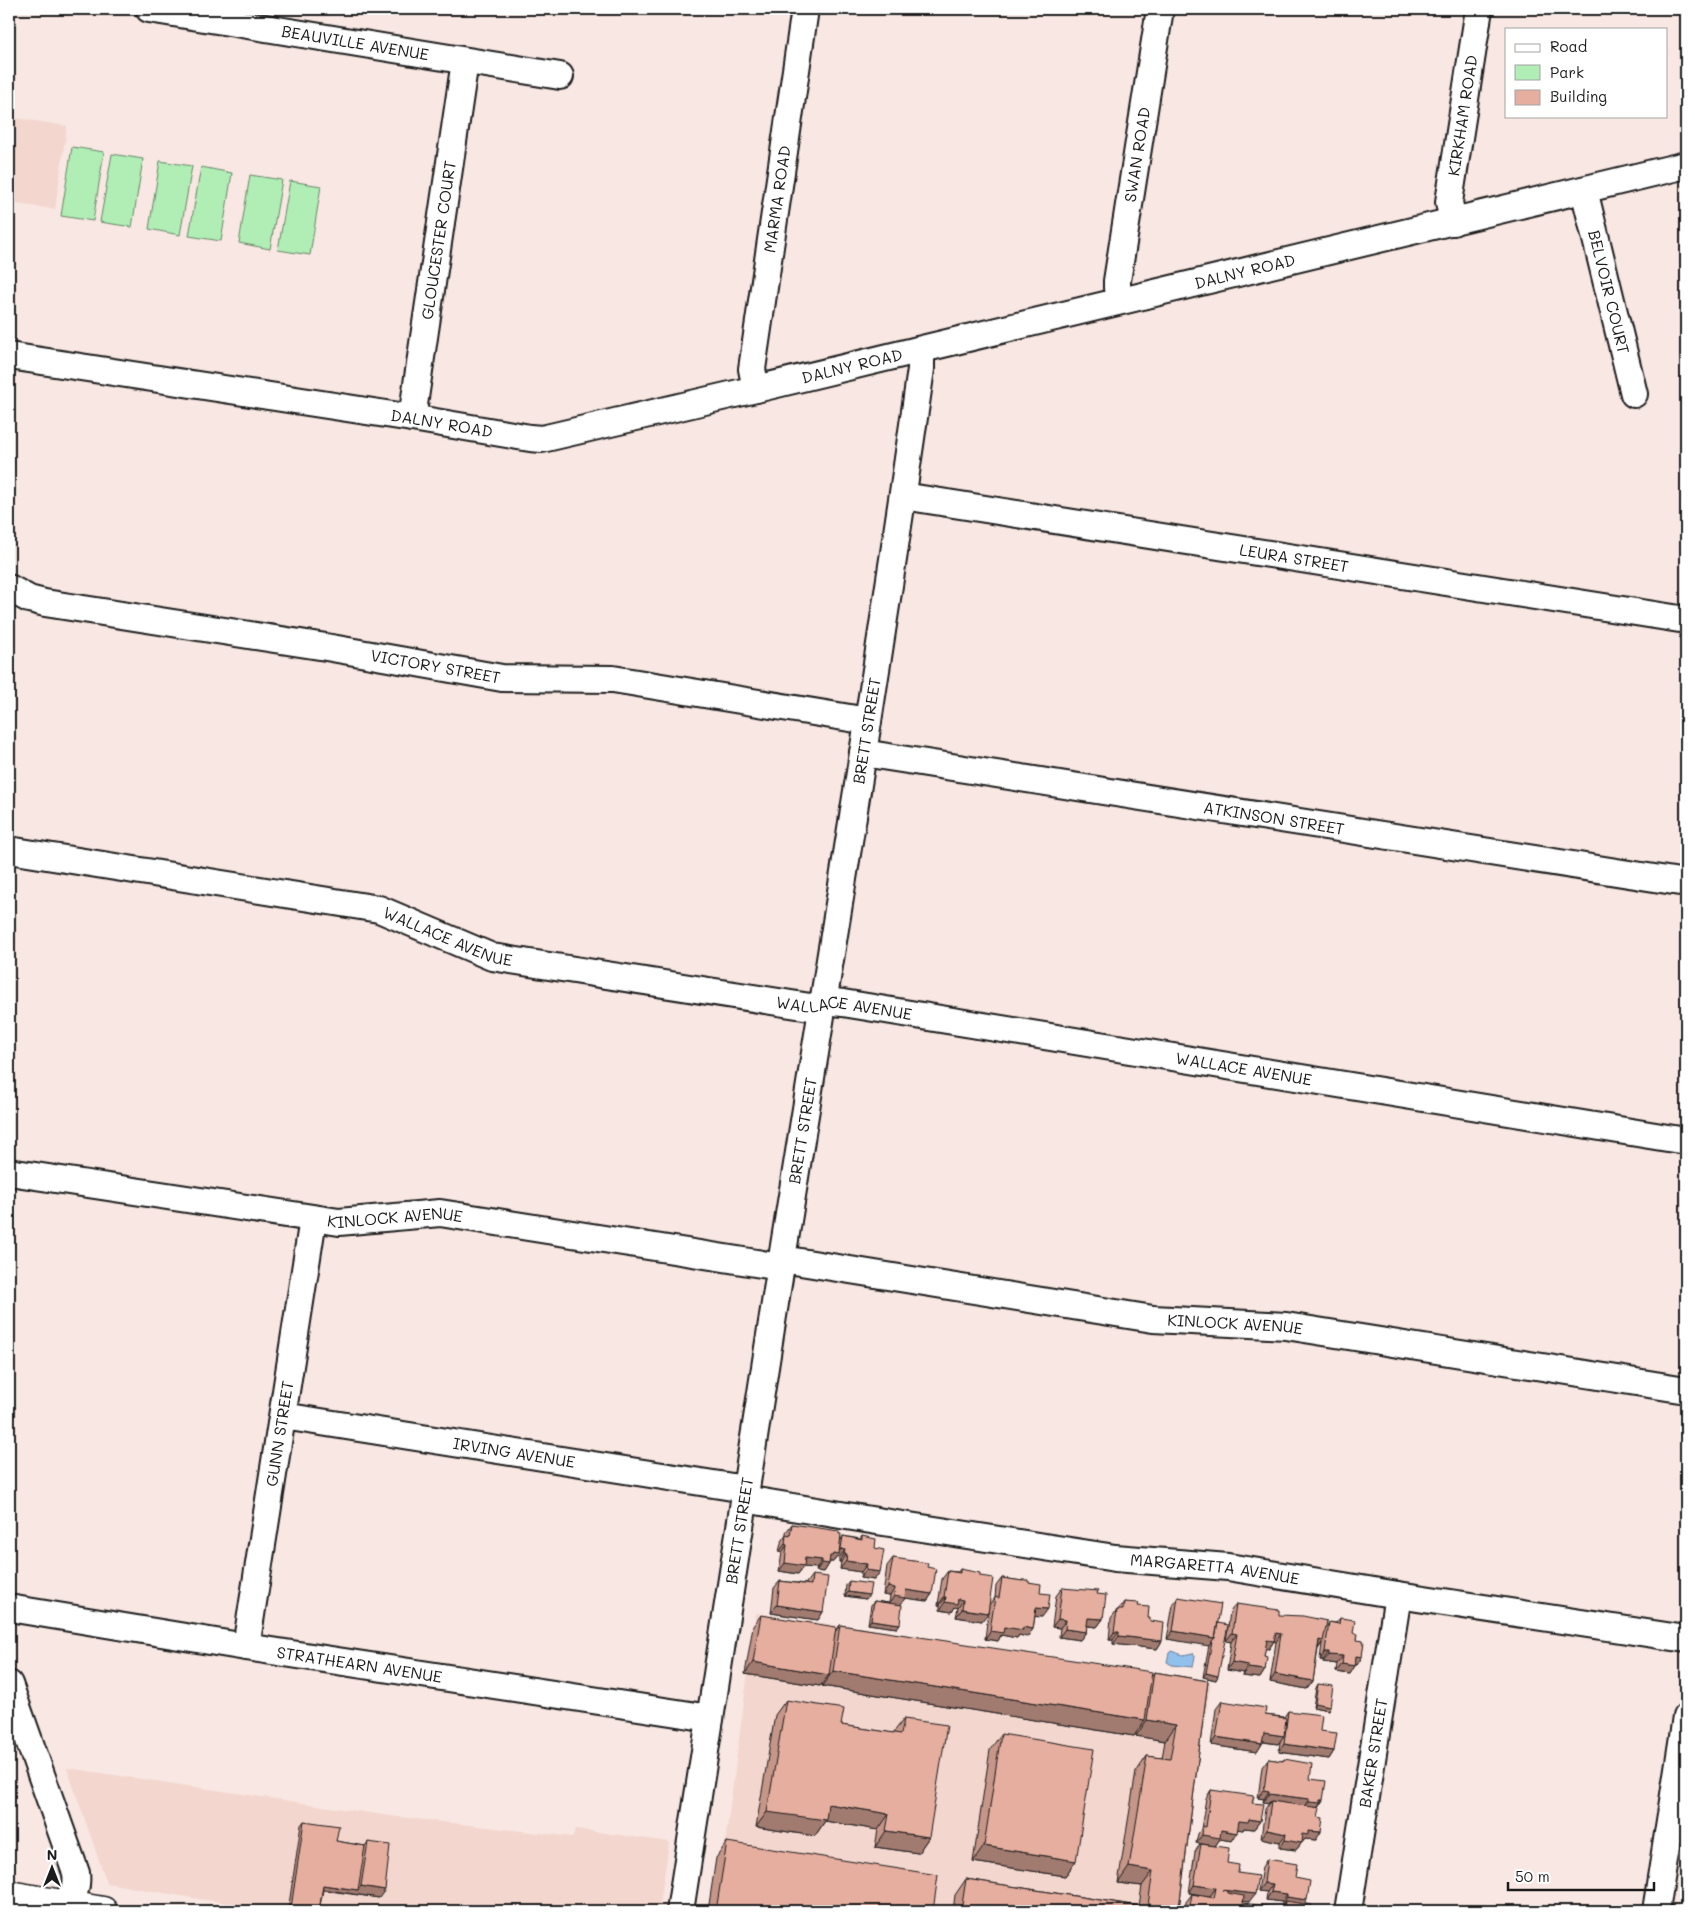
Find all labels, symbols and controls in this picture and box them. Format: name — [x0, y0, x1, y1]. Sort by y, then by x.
street label: BEAUVILLE AVENUE — [280, 20, 431, 64]
legend — [1505, 28, 1668, 118]
text: Road — [1550, 36, 1587, 56]
street label: KIRKHAM ROAD — [1442, 53, 1482, 177]
text: Park — [1550, 62, 1584, 82]
text: Building — [1550, 86, 1607, 106]
street label: SWAN ROAD — [1119, 105, 1154, 204]
street label: MARMA ROAD — [758, 144, 795, 254]
street label: GLOUCESTER COURT — [416, 159, 460, 321]
street label: BELVOIR COURT — [1584, 228, 1635, 356]
street label: DALNY ROAD — [1192, 249, 1297, 293]
street label: DALNY ROAD — [799, 343, 904, 388]
street label: DALNY ROAD — [390, 404, 494, 442]
street label: LEURA STREET — [1238, 538, 1350, 576]
street label: VICTORY STREET — [369, 644, 502, 688]
street label: BRETT STREET — [847, 676, 885, 785]
street label: ATKINSON STREET — [1202, 796, 1346, 839]
street label: WALLACE AVENUE — [380, 901, 514, 970]
street label: WALLACE AVENUE — [775, 990, 914, 1024]
street label: WALLACE AVENUE — [1174, 1047, 1313, 1090]
street label: BRETT STREET — [783, 1076, 821, 1185]
street label: KINLOCK AVENUE — [326, 1202, 464, 1232]
street label: KINLOCK AVENUE — [1167, 1309, 1304, 1339]
street label: GUNN STREET — [260, 1379, 298, 1488]
street label: IRVING AVENUE — [452, 1432, 577, 1472]
street label: BRETT STREET — [720, 1476, 757, 1585]
street label: MARGARETTA AVENUE — [1129, 1548, 1301, 1589]
street label: STRATHEARN AVENUE — [275, 1641, 444, 1687]
street label: BAKER STREET — [1353, 1696, 1392, 1809]
north arrow — [28, 1842, 78, 1892]
text: N — [47, 1845, 57, 1864]
scale bar — [1508, 1860, 1654, 1892]
text: 50 m — [1515, 1866, 1550, 1886]

